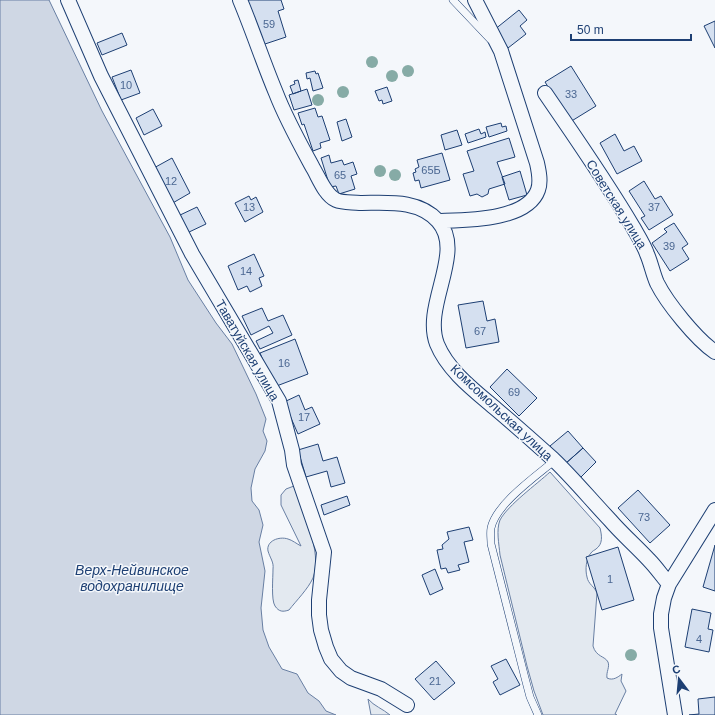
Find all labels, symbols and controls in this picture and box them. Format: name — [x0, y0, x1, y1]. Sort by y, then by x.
scale bar — [571, 16, 691, 42]
house number: 59 — [263, 18, 275, 30]
text: 50 m — [577, 23, 604, 37]
house number: 10 — [120, 79, 132, 91]
house number: 33 — [565, 88, 577, 100]
street label: Советская улица — [583, 157, 650, 252]
house number: 65Б — [421, 164, 441, 176]
house number: 65 — [334, 169, 346, 181]
house number: 12 — [165, 175, 177, 187]
house number: 13 — [243, 201, 255, 213]
house number: 37 — [648, 201, 660, 213]
house number: 39 — [663, 240, 675, 252]
house number: 14 — [240, 265, 252, 277]
street label: Таватуйская улица — [213, 297, 283, 404]
house number: 67 — [474, 325, 486, 337]
house number: 16 — [278, 357, 290, 369]
street label: Комсомольская улица — [448, 361, 556, 464]
house number: 69 — [508, 386, 520, 398]
house number: 17 — [298, 411, 310, 423]
house number: 73 — [638, 511, 650, 523]
water label: Верх-Нейвинское водохранилище — [75, 562, 189, 594]
house number: 1 — [607, 573, 613, 585]
house number: 4 — [696, 633, 702, 645]
north arrow — [659, 659, 699, 699]
text: С — [671, 663, 682, 676]
house number: 21 — [429, 675, 441, 687]

